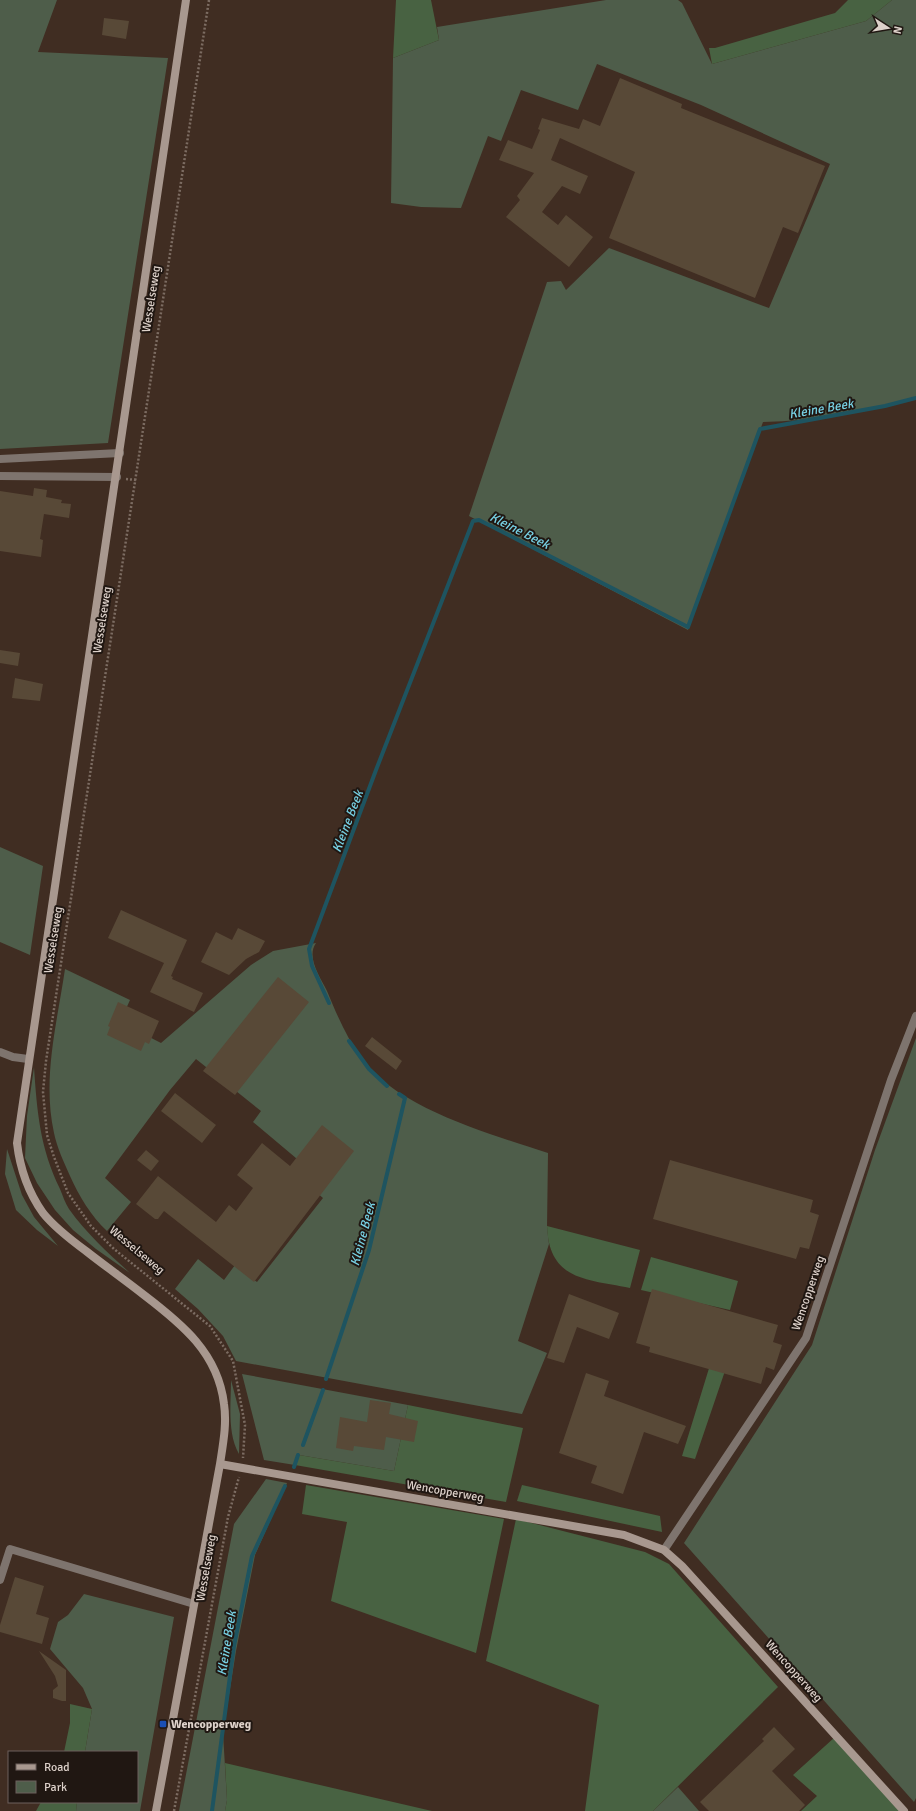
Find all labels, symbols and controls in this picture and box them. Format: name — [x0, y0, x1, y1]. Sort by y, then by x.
north arrow — [868, 8, 908, 48]
text: N — [890, 25, 904, 35]
street label: Wesselseweg — [139, 264, 164, 334]
water label: Kleine Beek — [788, 395, 856, 423]
water label: Kleine Beek — [487, 509, 554, 554]
street label: Wesselseweg — [90, 585, 115, 655]
water label: Kleine Beek — [329, 787, 368, 855]
street label: Wesselseweg — [41, 905, 66, 975]
water label: Kleine Beek — [347, 1199, 380, 1268]
street label: Wesselseweg — [106, 1223, 167, 1278]
street label: Wencopperweg — [789, 1254, 828, 1333]
street label: Wencopperweg — [405, 1477, 485, 1506]
street label: Wesselseweg — [193, 1533, 220, 1603]
water label: Kleine Beek — [214, 1608, 240, 1677]
street label: Wencopperweg — [762, 1637, 825, 1705]
place label: Wencopperweg — [171, 1717, 252, 1732]
marker: Wencopperweg — [158, 1719, 168, 1729]
legend — [8, 1751, 138, 1803]
text: Road — [44, 1760, 70, 1775]
text: Park — [44, 1780, 67, 1795]

